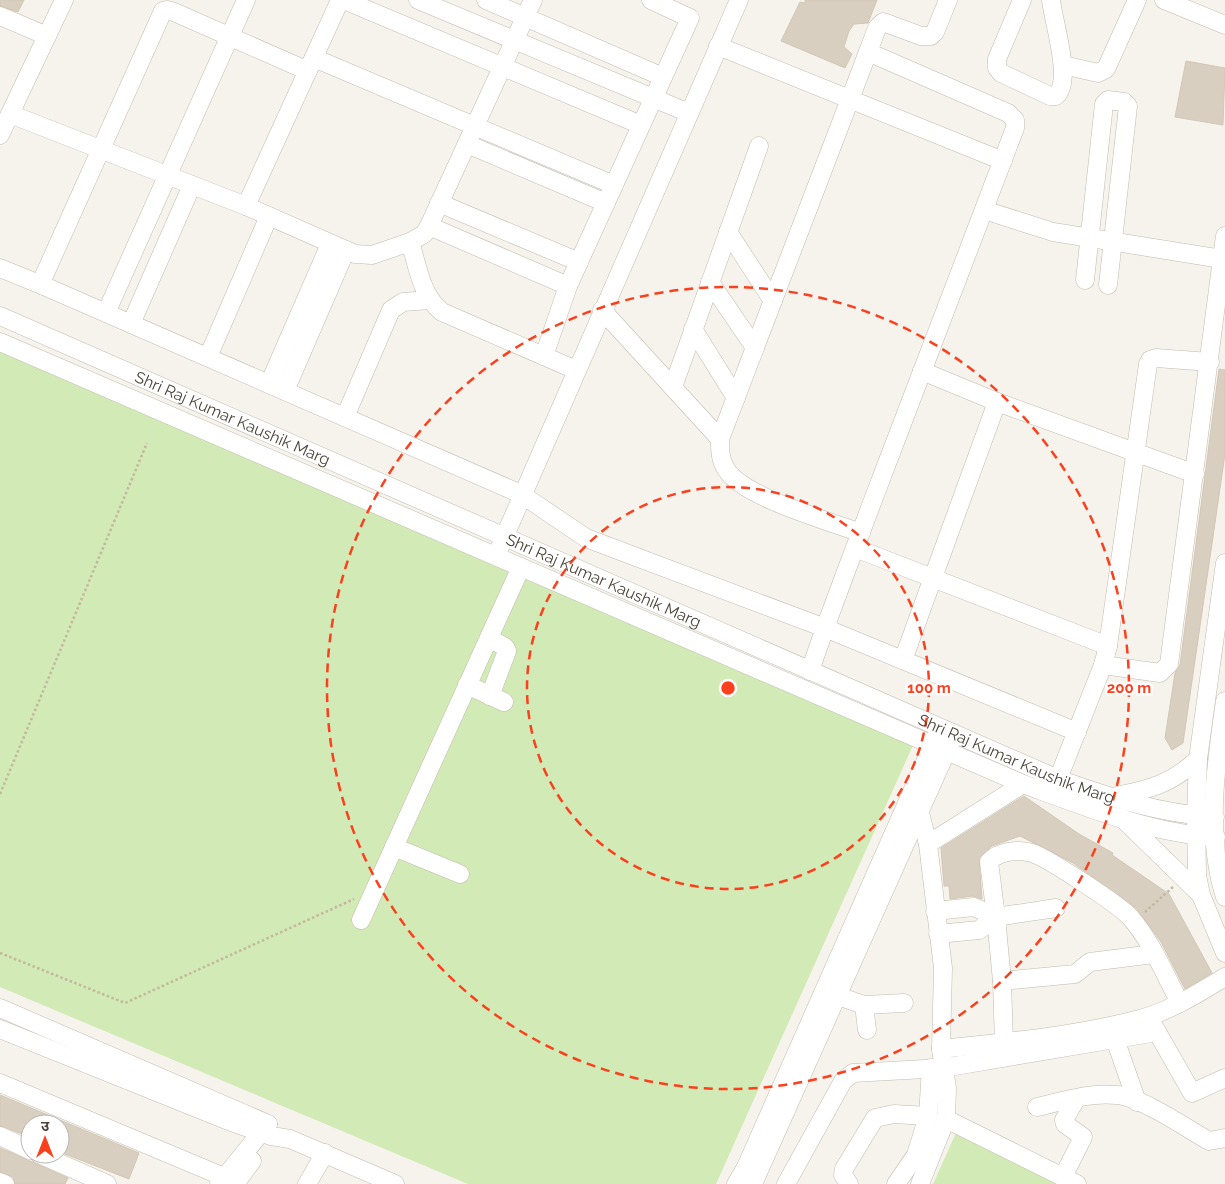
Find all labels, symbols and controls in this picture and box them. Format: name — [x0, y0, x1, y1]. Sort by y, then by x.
street label: Shri Raj Kumar Kaushik Marg — [132, 367, 333, 469]
street label: Shri Raj Kumar Kaushik Marg — [503, 530, 704, 632]
centre of rings — [719, 679, 737, 697]
text: 100 m — [907, 679, 951, 697]
text: 200 m — [1107, 679, 1151, 697]
street label: Shri Raj Kumar Kaushik Marg — [915, 710, 1117, 807]
north arrow — [20, 1114, 70, 1164]
text: उ — [41, 1118, 50, 1134]

